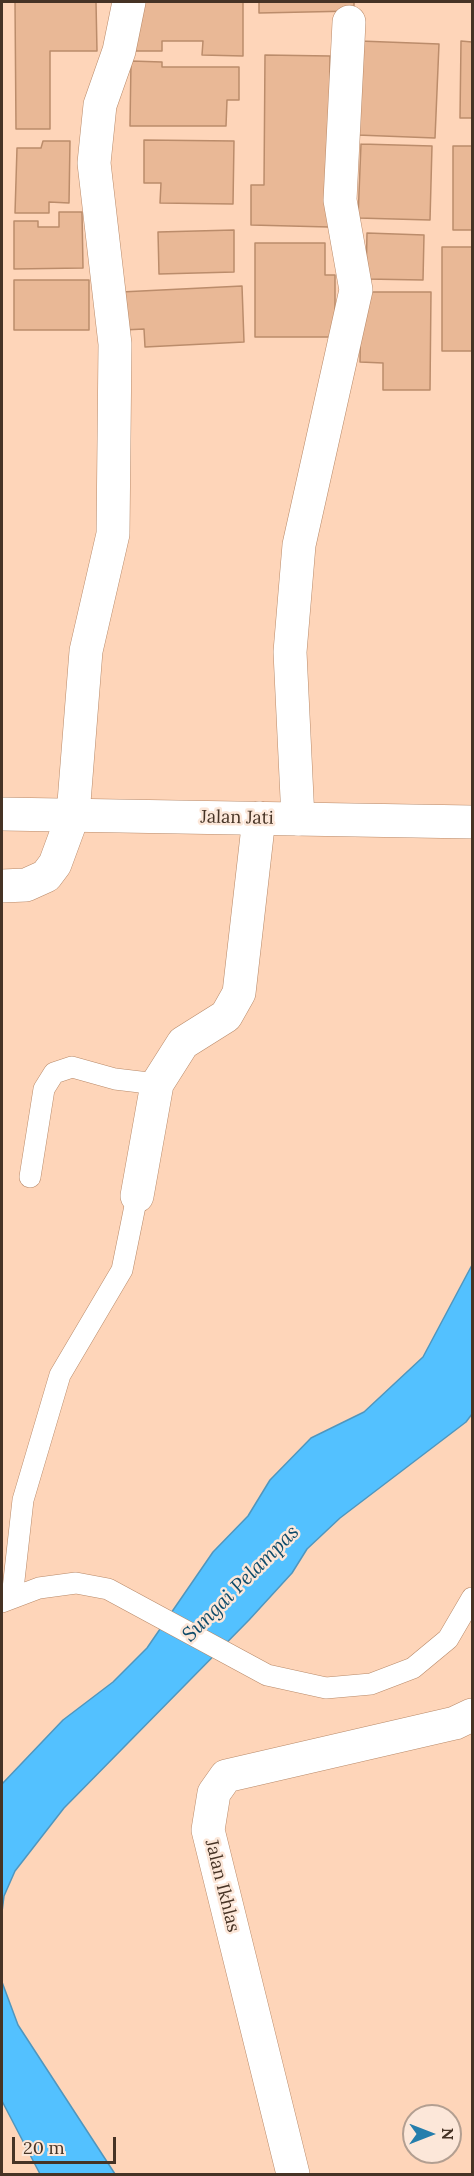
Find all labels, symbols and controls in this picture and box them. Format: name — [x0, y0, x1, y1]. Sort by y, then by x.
street label: Jalan Jati — [200, 807, 274, 829]
water label: Sungai Pelampas — [178, 1521, 304, 1647]
street label: Jalan Ikhlas — [200, 1838, 244, 1934]
north arrow — [402, 2104, 462, 2164]
scale bar — [15, 2125, 118, 2163]
text: N — [438, 2128, 458, 2140]
text: 20 m — [23, 2136, 65, 2159]

